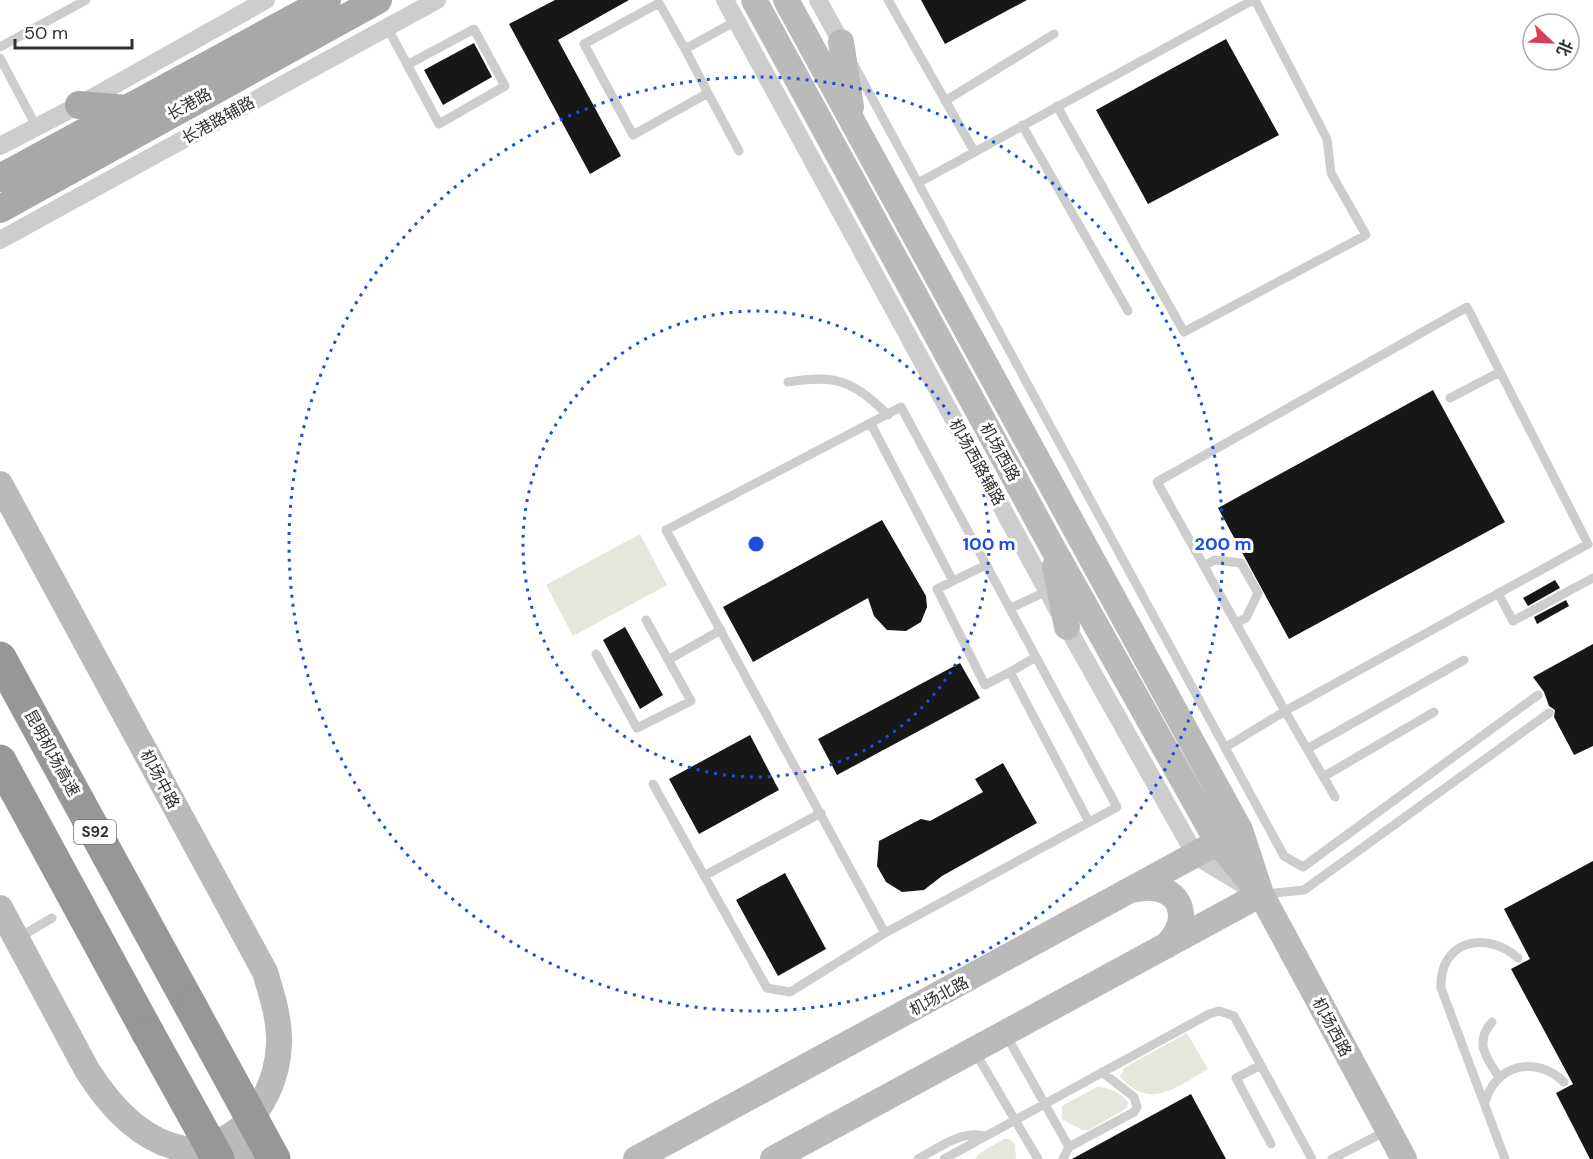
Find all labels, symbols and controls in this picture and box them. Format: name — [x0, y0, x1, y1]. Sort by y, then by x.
scale bar — [15, 12, 132, 50]
north arrow — [1521, 12, 1581, 72]
text: 50 m — [24, 21, 68, 45]
text: 北 — [1552, 36, 1577, 59]
street label: 长港路 — [163, 83, 215, 125]
street label: 长港路辅路 — [178, 91, 258, 149]
street label: 机场西路辅路 — [945, 415, 1009, 509]
street label: 机场西路 — [975, 419, 1025, 485]
text: 100 m — [962, 532, 1016, 556]
text: 200 m — [1195, 532, 1251, 556]
centre of rings — [746, 534, 766, 554]
street label: 昆明机场高速 — [20, 706, 84, 800]
street label: 机场中路 — [136, 746, 184, 812]
road number: S92 — [74, 820, 116, 844]
street label: 机场北路 — [906, 972, 972, 1020]
street label: 机场西路 — [1308, 994, 1356, 1060]

